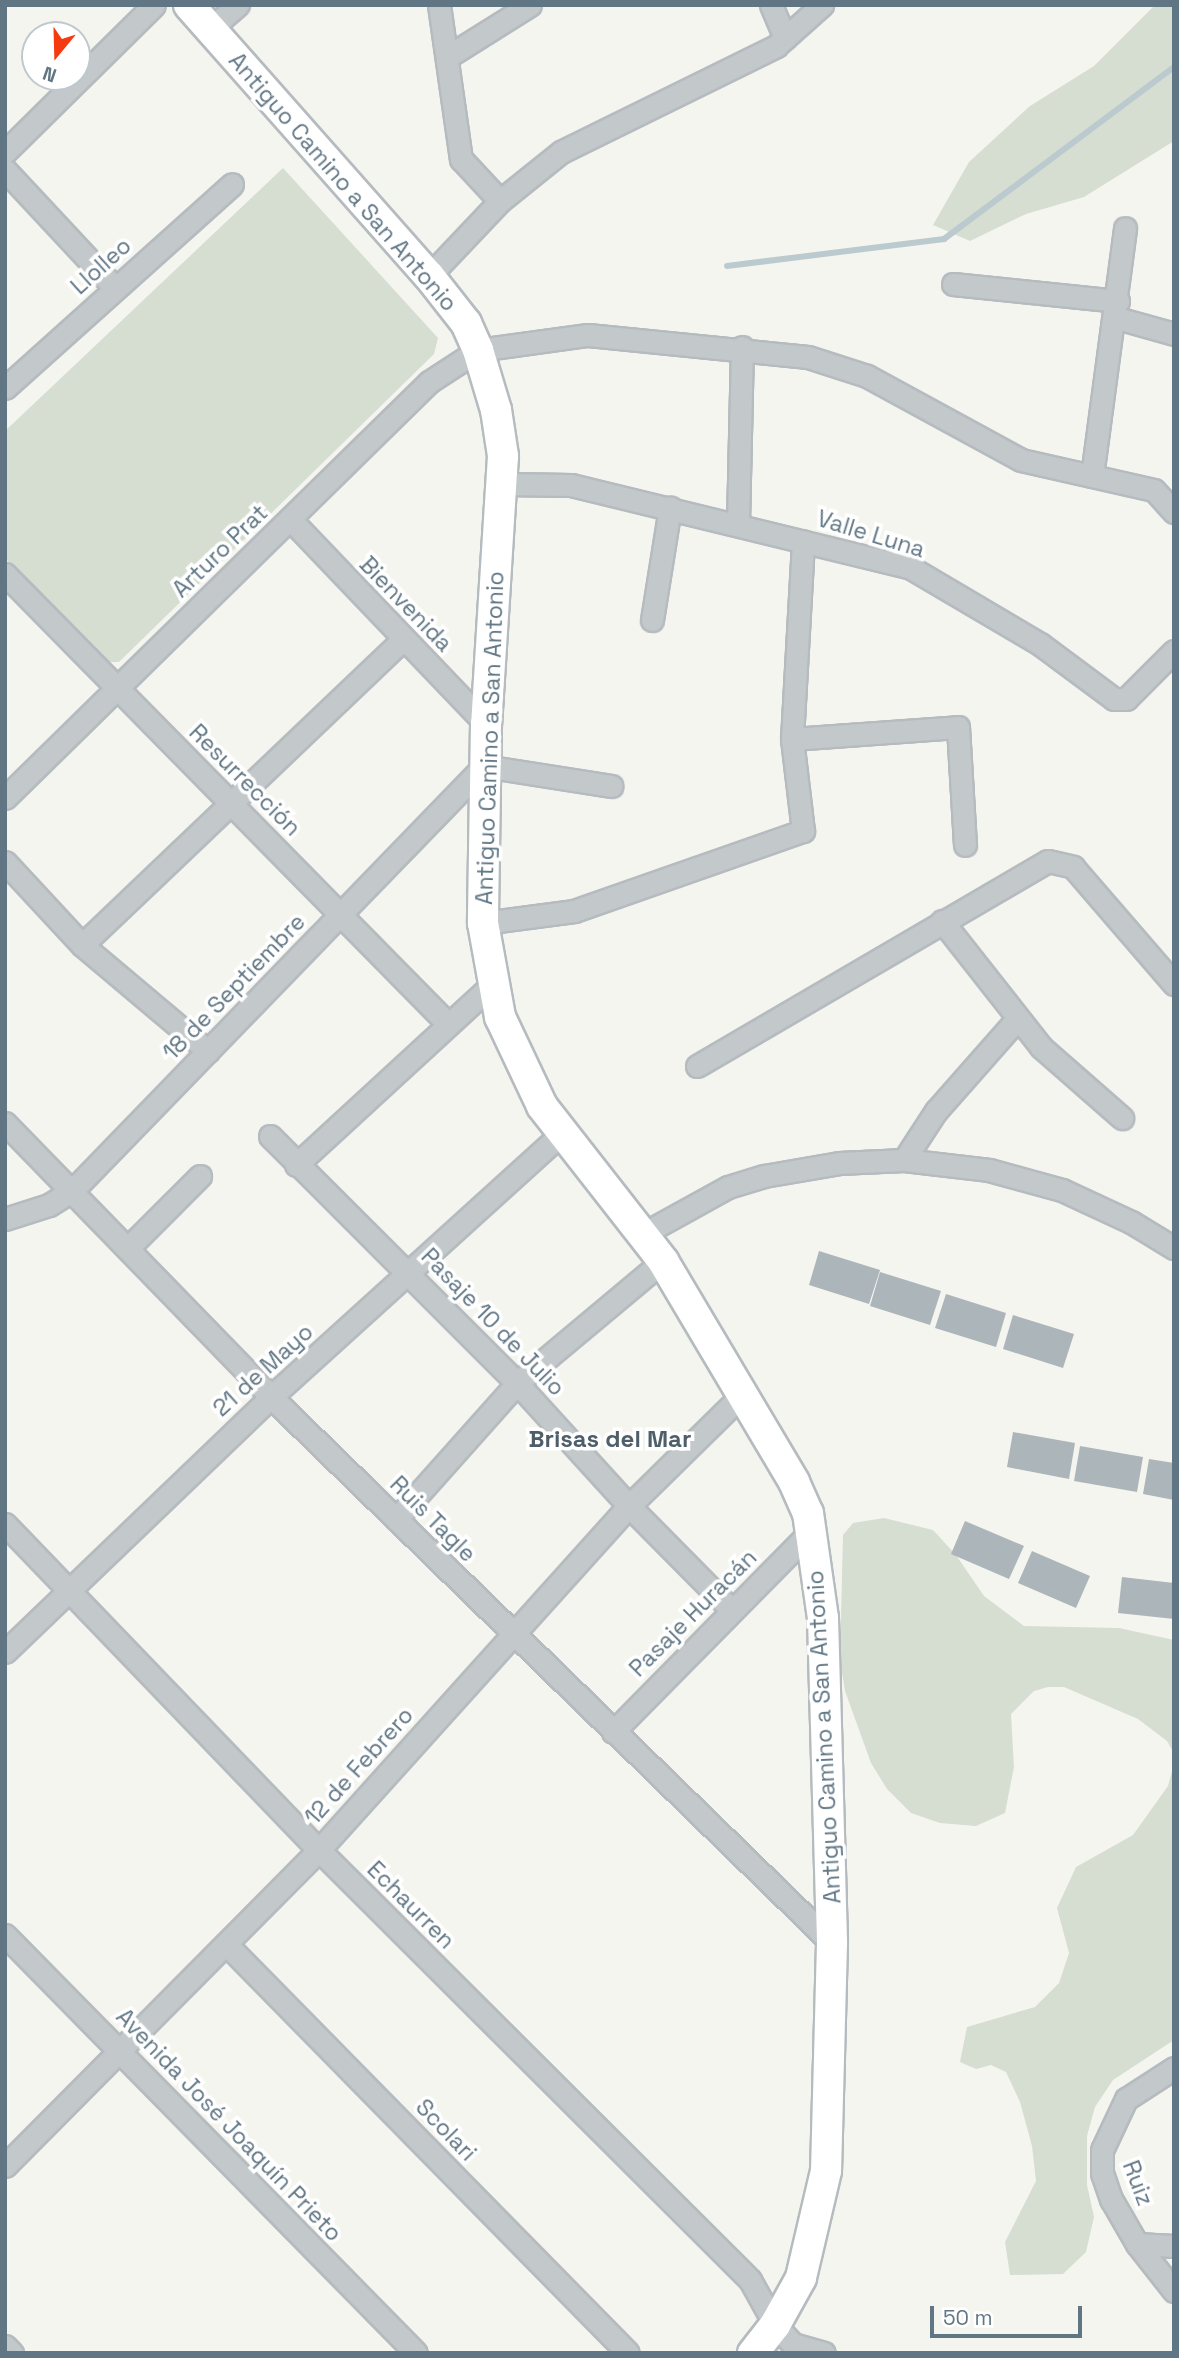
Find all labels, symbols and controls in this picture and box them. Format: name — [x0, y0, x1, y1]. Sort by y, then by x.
north arrow — [21, 21, 91, 91]
street label: Antiguo Camino a San Antonio — [223, 47, 463, 317]
text: N — [40, 61, 60, 88]
street label: Llolleo — [65, 232, 137, 300]
street label: Arturo Prat — [167, 499, 273, 603]
street label: Valle Luna — [814, 505, 928, 563]
street label: Bienvenida — [354, 551, 458, 657]
street label: Antiguo Camino a San Antonio — [470, 571, 510, 905]
street label: Resurrección — [184, 719, 306, 841]
street label: 18 de Septiembre — [157, 908, 311, 1066]
street label: Pasaje 10 de Julio — [416, 1242, 570, 1402]
street label: 21 de Mayo — [207, 1318, 319, 1422]
district label: Brisas del Mar — [529, 1425, 691, 1453]
street label: Ruis Tagle — [384, 1470, 482, 1568]
street label: Pasaje Huracán — [624, 1544, 762, 1682]
street label: Antiguo Camino a San Antonio — [801, 1569, 847, 1905]
street label: 12 de Febrero — [299, 1701, 419, 1831]
street label: Echaurren — [361, 1855, 461, 1955]
street label: Avenida José Joaquín Prieto — [110, 2003, 348, 2247]
street label: Scolari — [410, 2093, 482, 2167]
street label: Ruiz — [1117, 2156, 1159, 2210]
scale bar — [934, 2292, 1086, 2336]
text: 50 m — [943, 2304, 993, 2331]

